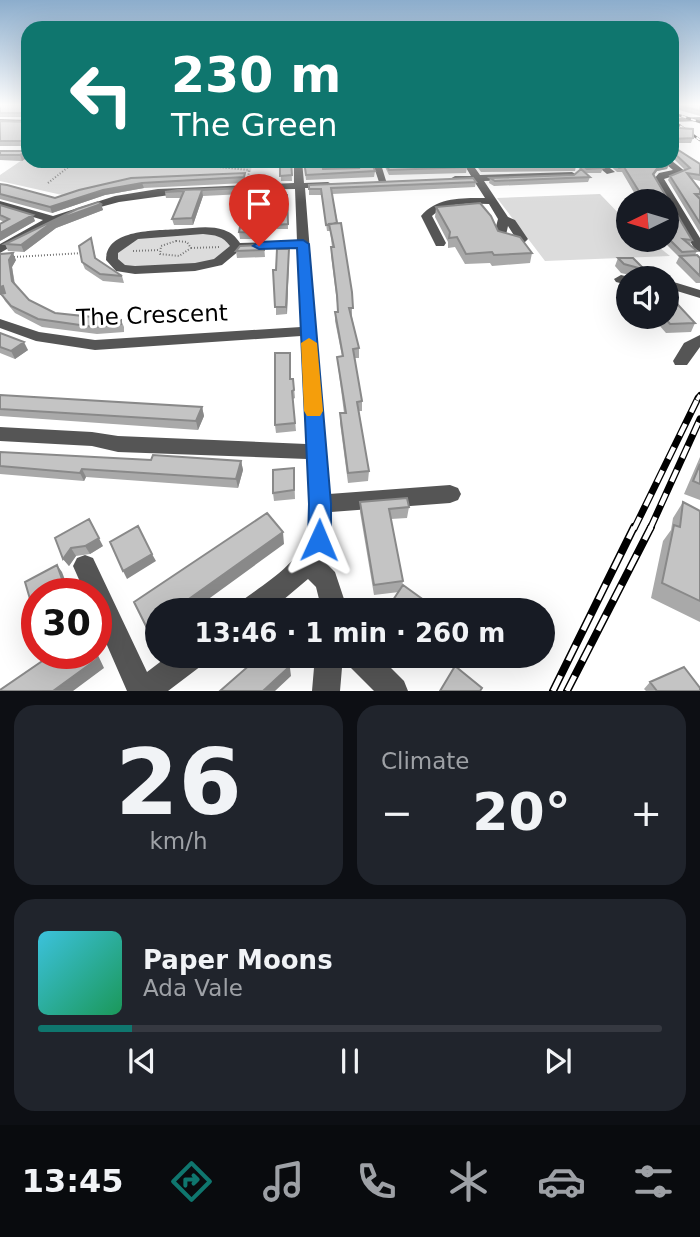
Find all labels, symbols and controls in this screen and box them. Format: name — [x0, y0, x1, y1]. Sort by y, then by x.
text: 230 m — [171, 47, 341, 104]
icon: left — [56, 49, 147, 140]
text: The Green — [171, 106, 338, 144]
pin — [229, 174, 289, 246]
icon: arrive — [240, 185, 278, 223]
north arrow — [616, 189, 679, 252]
map controls — [616, 189, 679, 329]
button: sound — [616, 266, 679, 329]
street label: The Crescent — [75, 299, 228, 331]
position arrow — [282, 503, 356, 577]
speed limit sign: 30 — [21, 578, 112, 669]
text: 13:46 · 1 min · 260 m — [195, 618, 505, 648]
text: 26 — [115, 730, 242, 835]
text: Climate — [381, 748, 470, 774]
text: 20° — [472, 782, 571, 842]
text: − — [381, 791, 413, 835]
text: + — [630, 791, 662, 835]
text: km/h — [149, 828, 208, 854]
text: Paper Moons — [143, 945, 333, 975]
text: Ada Vale — [143, 975, 243, 1001]
icon: previous — [123, 1042, 161, 1080]
icon: pause — [331, 1042, 369, 1080]
icon: next — [539, 1042, 577, 1080]
icon: directions — [167, 1157, 216, 1206]
icon: music — [259, 1157, 308, 1206]
icon: phone — [352, 1157, 401, 1206]
icon: climate — [444, 1157, 493, 1206]
icon: car — [537, 1157, 586, 1206]
icon: filters — [629, 1157, 678, 1206]
text: 13:45 — [22, 1162, 124, 1200]

